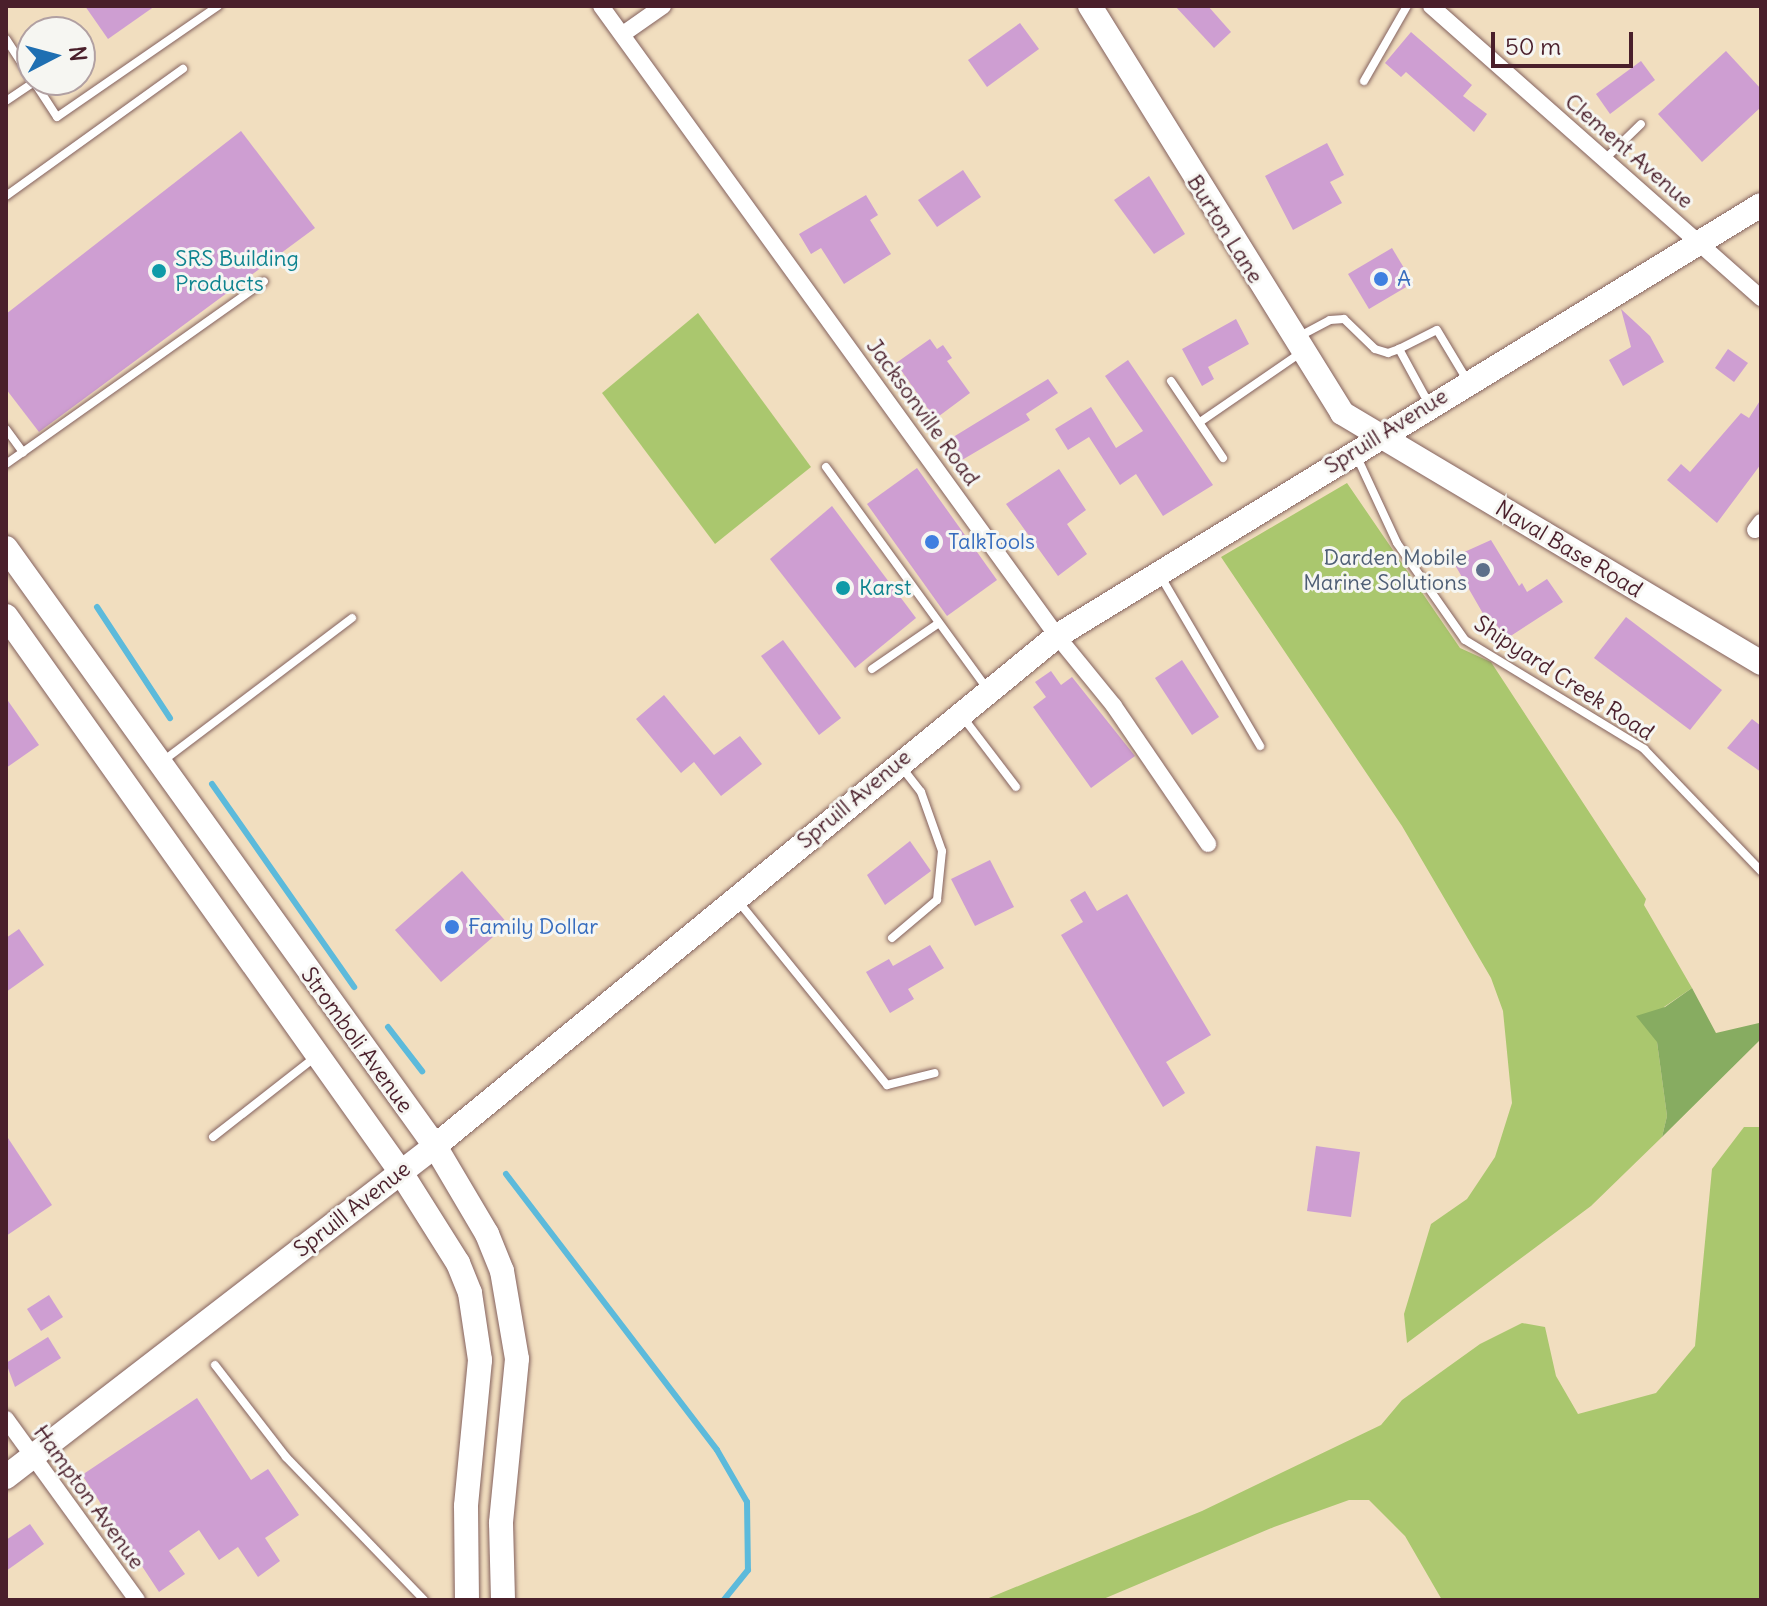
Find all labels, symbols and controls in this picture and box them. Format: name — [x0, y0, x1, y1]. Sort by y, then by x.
north arrow — [16, 16, 96, 96]
scale bar — [1495, 16, 1637, 66]
text: 50 m — [1505, 31, 1561, 61]
text: N — [63, 45, 93, 63]
street label: Clement Avenue — [1559, 88, 1699, 214]
street label: Burton Lane — [1181, 170, 1269, 288]
place label: SRS Building Products — [175, 245, 299, 296]
marker: SRS Building Products — [150, 262, 168, 280]
place label: A — [1397, 266, 1411, 292]
marker: A — [1372, 270, 1390, 288]
street label: Jacksonville Road — [861, 333, 985, 491]
street label: Spruill Avenue — [1319, 383, 1453, 479]
street label: Naval Base Road — [1491, 495, 1647, 603]
place label: TalkTools — [948, 529, 1035, 555]
marker: TalkTools — [923, 533, 941, 551]
place label: Darden Mobile Marine Solutions — [1303, 544, 1467, 596]
marker: Darden Mobile Marine Solutions — [1474, 561, 1492, 579]
place label: Karst — [859, 575, 911, 601]
marker: Karst — [834, 579, 852, 597]
street label: Shipyard Creek Road — [1469, 610, 1659, 746]
street label: Spruill Avenue — [792, 744, 916, 854]
place label: Family Dollar — [468, 914, 598, 940]
marker: Family Dollar — [443, 918, 461, 936]
street label: Stromboli Avenue — [295, 962, 419, 1118]
street label: Spruill Avenue — [289, 1155, 415, 1263]
street label: Hampton Avenue — [28, 1420, 150, 1574]

